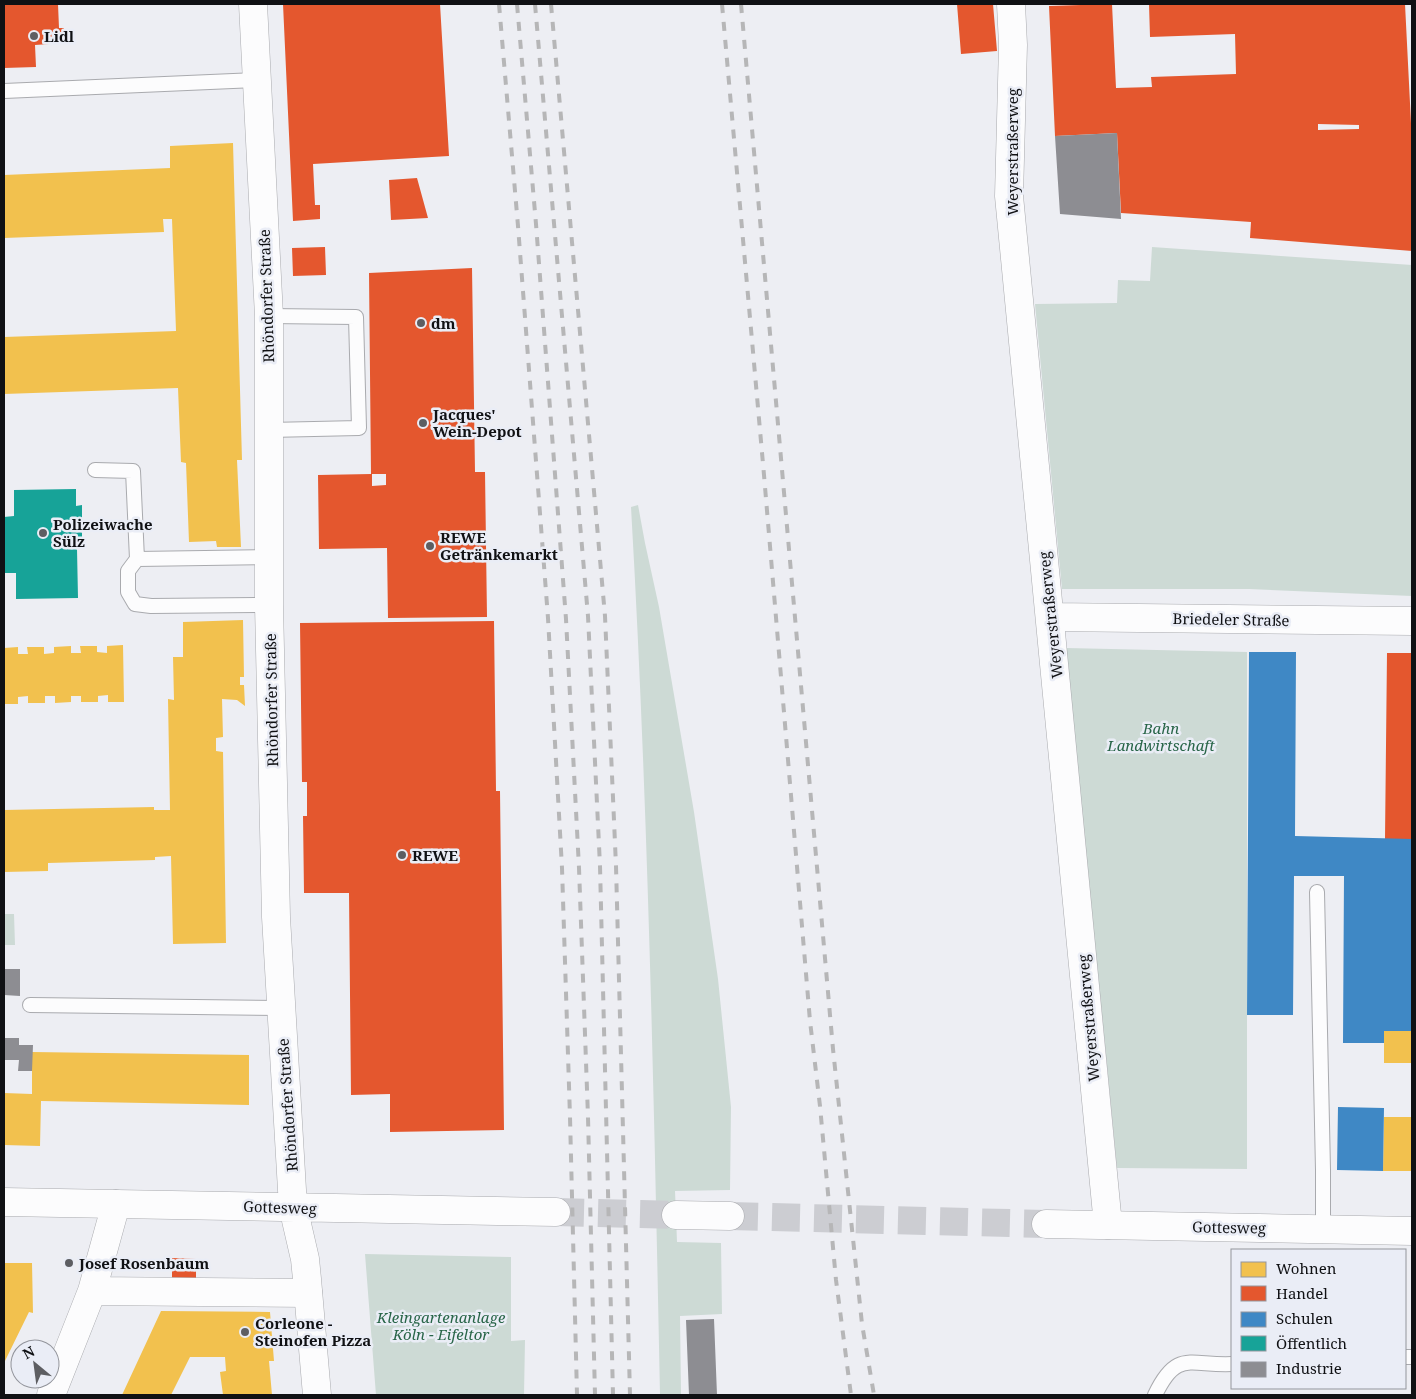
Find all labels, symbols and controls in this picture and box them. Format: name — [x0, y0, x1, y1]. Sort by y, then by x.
place label: Lidl — [44, 26, 75, 46]
marker: Lidl — [28, 30, 40, 42]
street label: Weyerstraßerweg — [1002, 88, 1022, 216]
street label: Rhöndorfer Straße — [254, 229, 278, 363]
place label: dm — [431, 313, 456, 333]
marker: dm — [415, 317, 427, 329]
place label: Jacques' Wein-Depot — [432, 404, 522, 441]
marker: Jacques' Wein-Depot — [417, 417, 429, 429]
place label: Polizeiwache Sülz — [53, 514, 152, 551]
marker: Polizeiwache Sülz — [37, 527, 49, 539]
place label: REWE Getränkemarkt — [440, 527, 558, 564]
marker: REWE Getränkemarkt — [424, 540, 436, 552]
street label: Weyerstraßerweg — [1033, 551, 1067, 679]
street label: Briedeler Straße — [1172, 608, 1290, 630]
street label: Rhöndorfer Straße — [260, 633, 282, 767]
park label: Bahn Landwirtschaft — [1106, 718, 1215, 755]
place label: REWE — [412, 845, 458, 865]
marker: REWE — [396, 849, 408, 861]
street label: Weyerstraßerweg — [1072, 954, 1104, 1082]
street label: Rhöndorfer Straße — [272, 1038, 302, 1172]
street label: Gottesweg — [243, 1196, 317, 1218]
street label: Gottesweg — [1192, 1216, 1266, 1238]
legend — [1231, 1249, 1406, 1389]
place label: Josef Rosenbaum — [78, 1253, 209, 1273]
marker: Josef Rosenbaum — [63, 1257, 75, 1269]
text: Wohnen — [1276, 1258, 1337, 1278]
text: Handel — [1276, 1283, 1328, 1303]
park label: Kleingartenanlage Köln - Eifeltor — [376, 1307, 506, 1344]
text: Schulen — [1276, 1308, 1333, 1328]
place label: Corleone - Steinofen Pizza — [255, 1313, 371, 1350]
marker: Corleone - Steinofen Pizza — [239, 1326, 251, 1338]
text: Öffentlich — [1276, 1333, 1348, 1353]
north arrow — [10, 1339, 60, 1389]
text: N — [19, 1341, 38, 1363]
text: Industrie — [1276, 1358, 1342, 1378]

